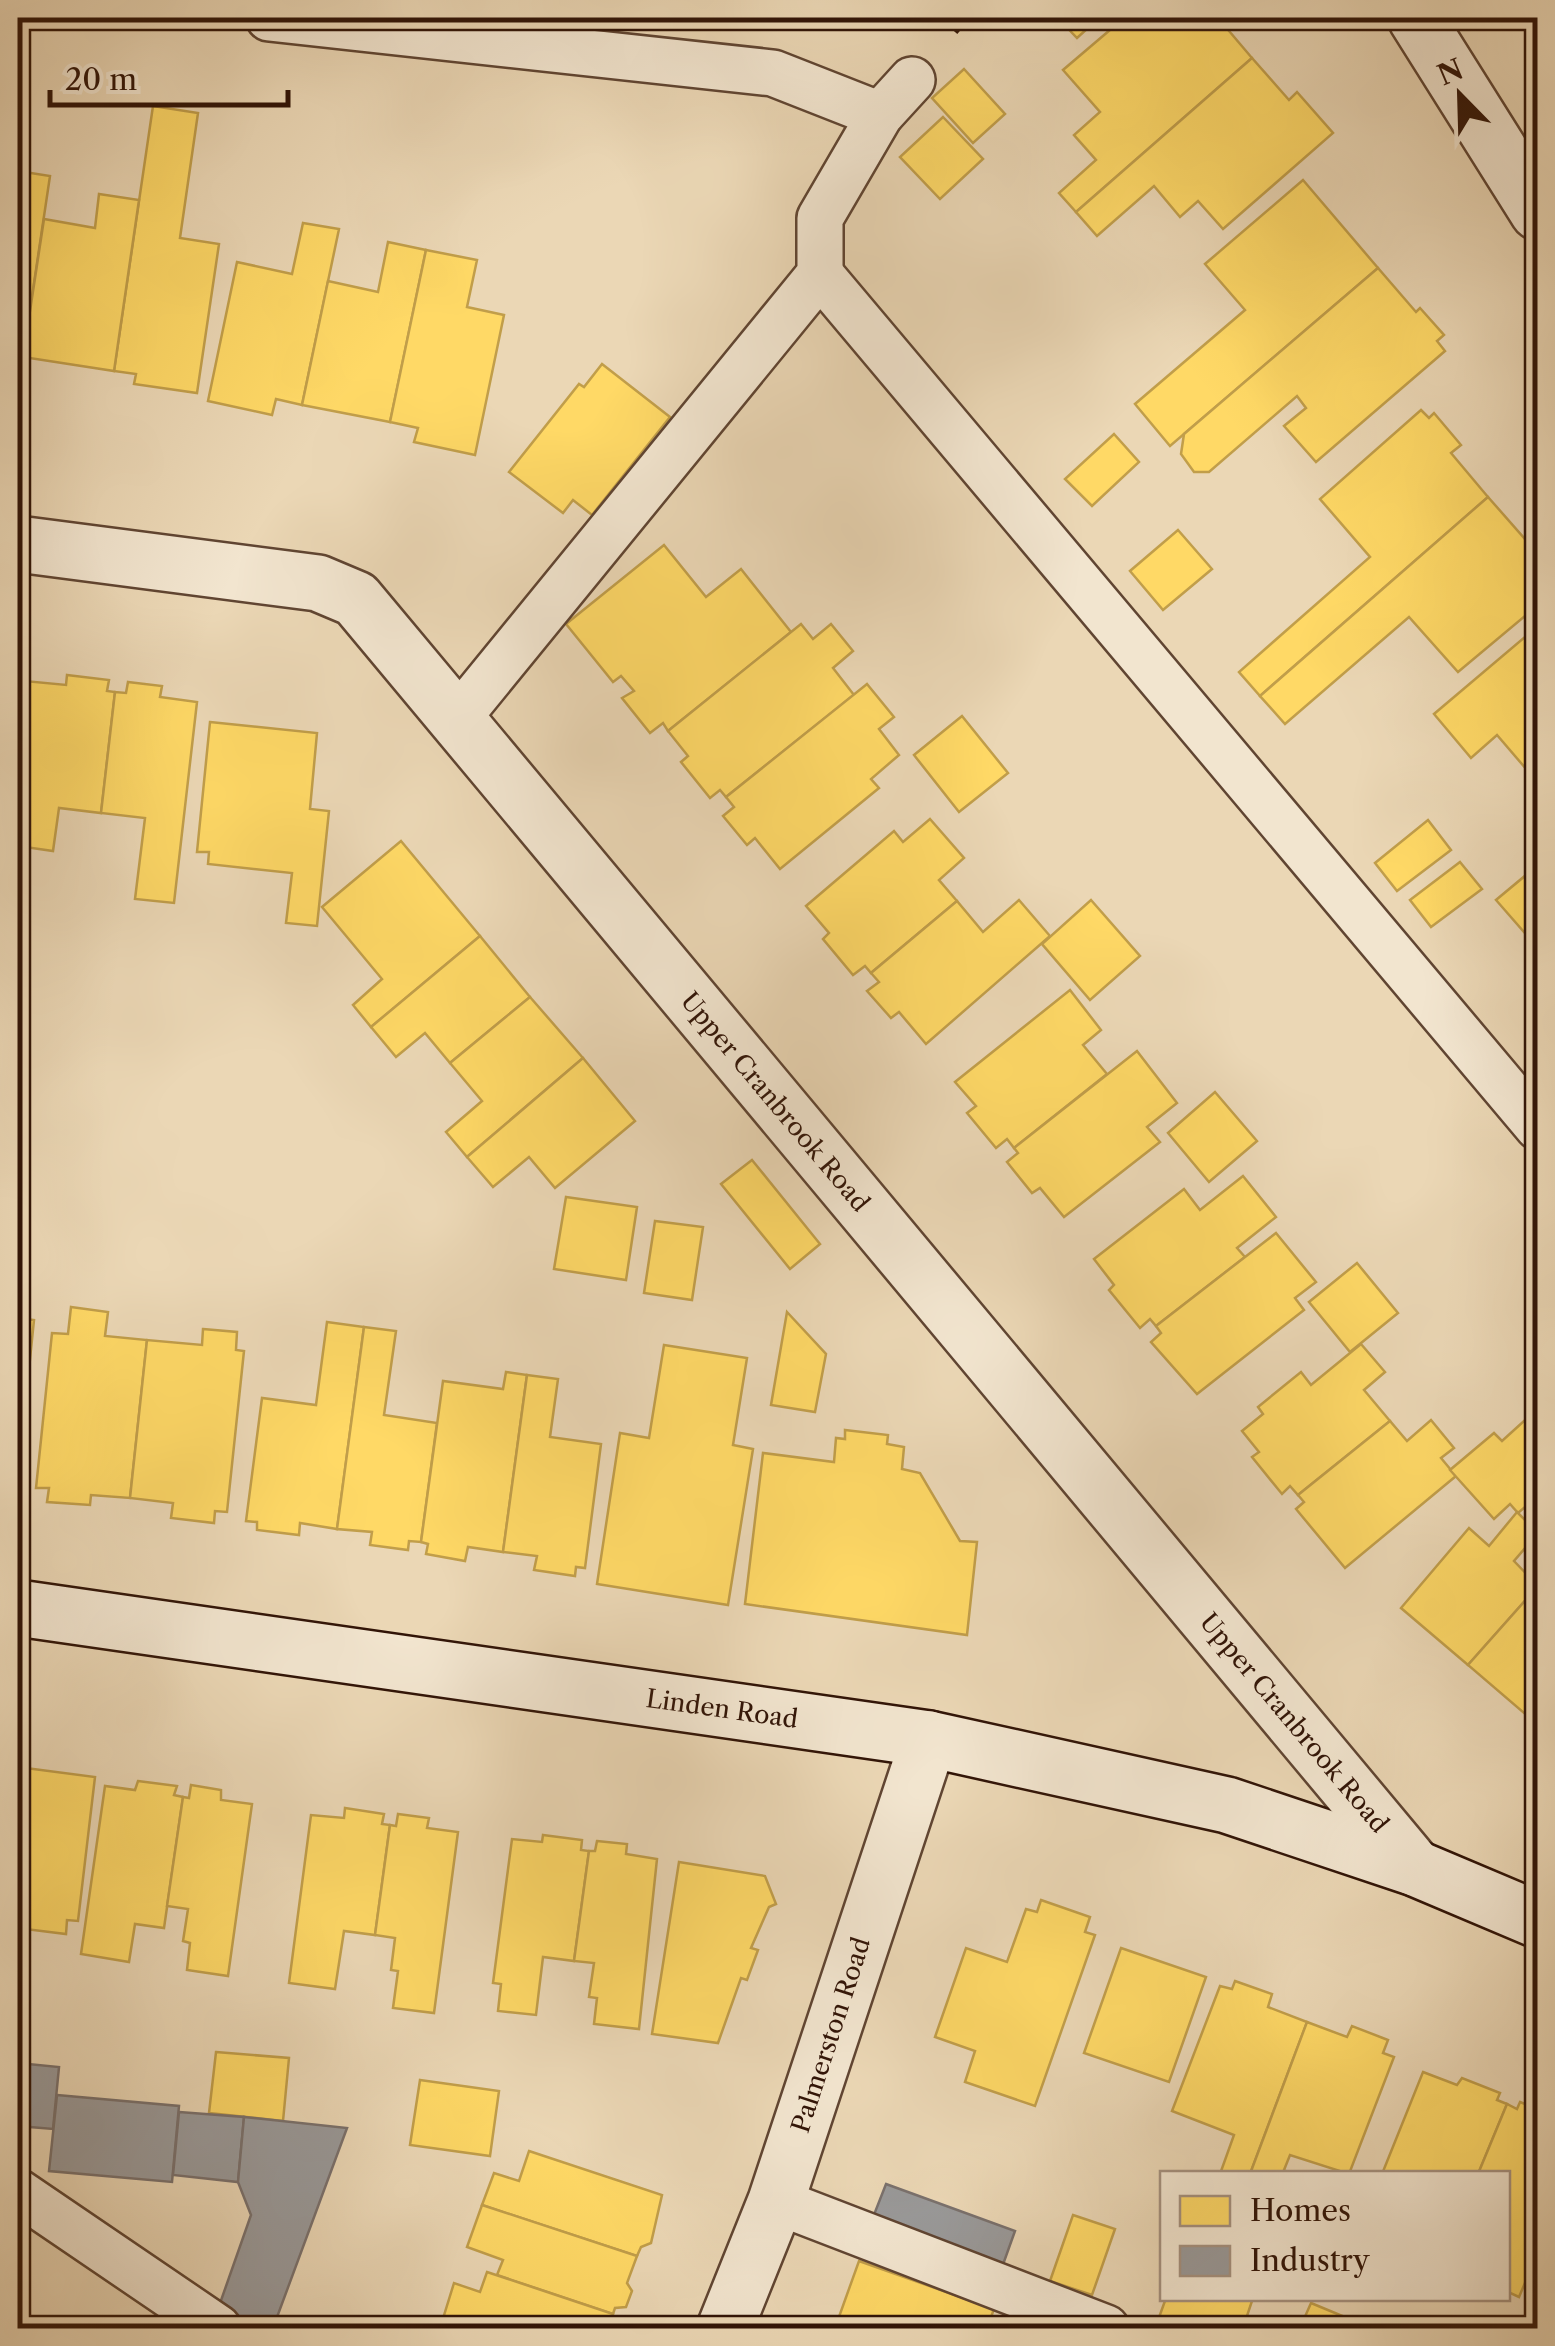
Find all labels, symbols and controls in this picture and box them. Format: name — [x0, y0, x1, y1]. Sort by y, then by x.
scale bar — [50, 45, 288, 107]
north arrow — [1410, 45, 1510, 145]
text: N — [1432, 52, 1468, 92]
text: 20 m — [65, 61, 137, 98]
street label: Upper Cranbrook Road — [674, 986, 876, 1218]
street label: Upper Cranbrook Road — [1193, 1607, 1395, 1839]
street label: Linden Road — [644, 1683, 800, 1735]
street label: Palmerston Road — [785, 1933, 877, 2137]
legend — [1160, 2171, 1510, 2301]
text: Homes — [1250, 2192, 1351, 2229]
text: Industry — [1250, 2242, 1370, 2279]

